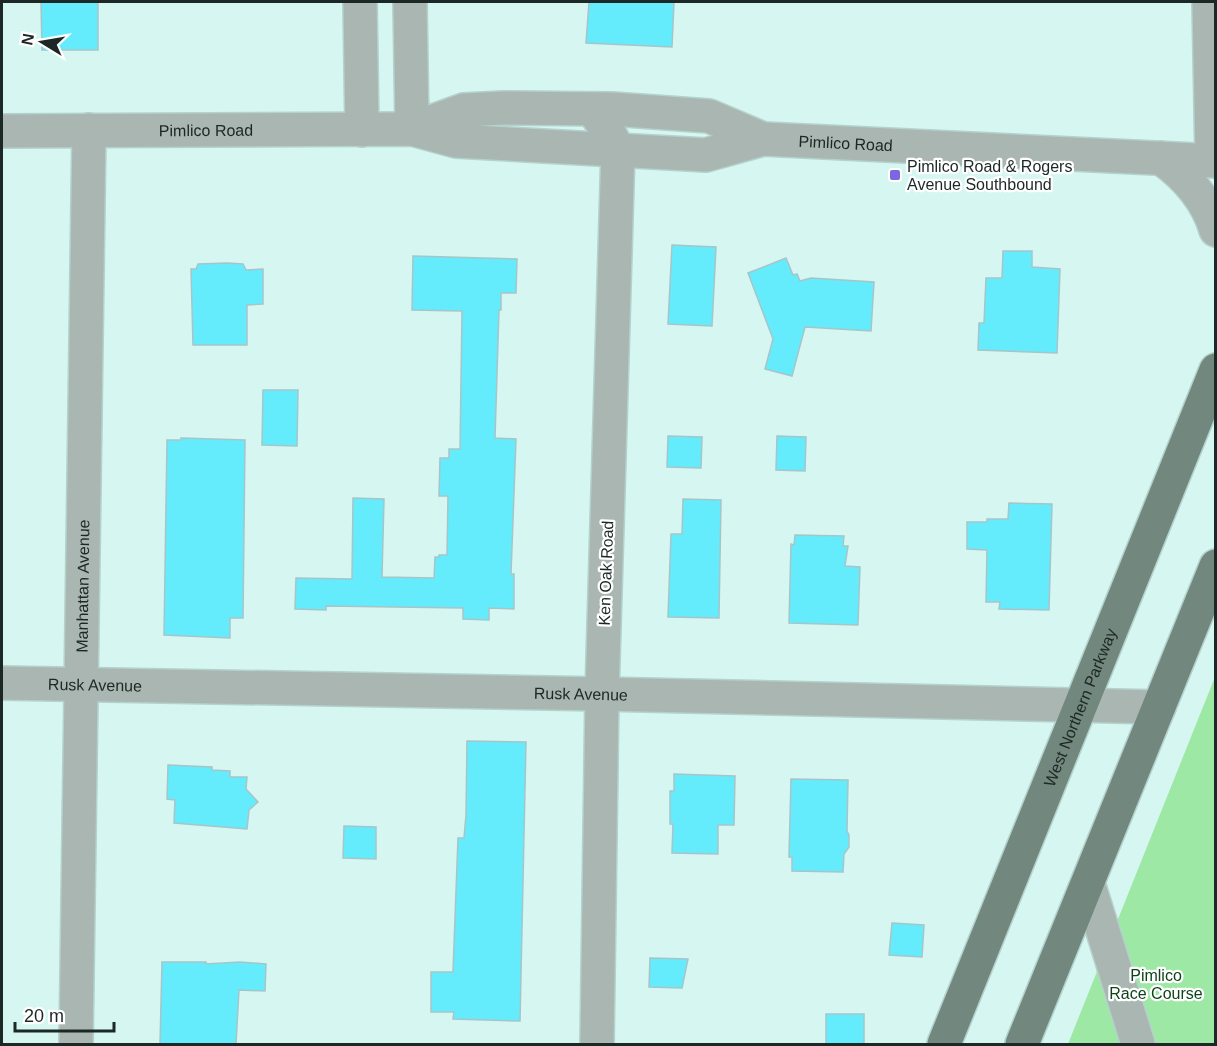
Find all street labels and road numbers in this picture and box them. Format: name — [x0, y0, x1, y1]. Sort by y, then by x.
street label: Pimlico Road — [159, 121, 253, 139]
street label: Pimlico Road — [798, 132, 893, 154]
street label: Manhattan Avenue — [73, 519, 92, 653]
street label: Ken Oak Road — [596, 520, 616, 626]
street label: West Northern Parkway — [1040, 626, 1119, 789]
street label: Rusk Avenue — [48, 675, 142, 694]
street label: Rusk Avenue — [534, 684, 628, 703]

